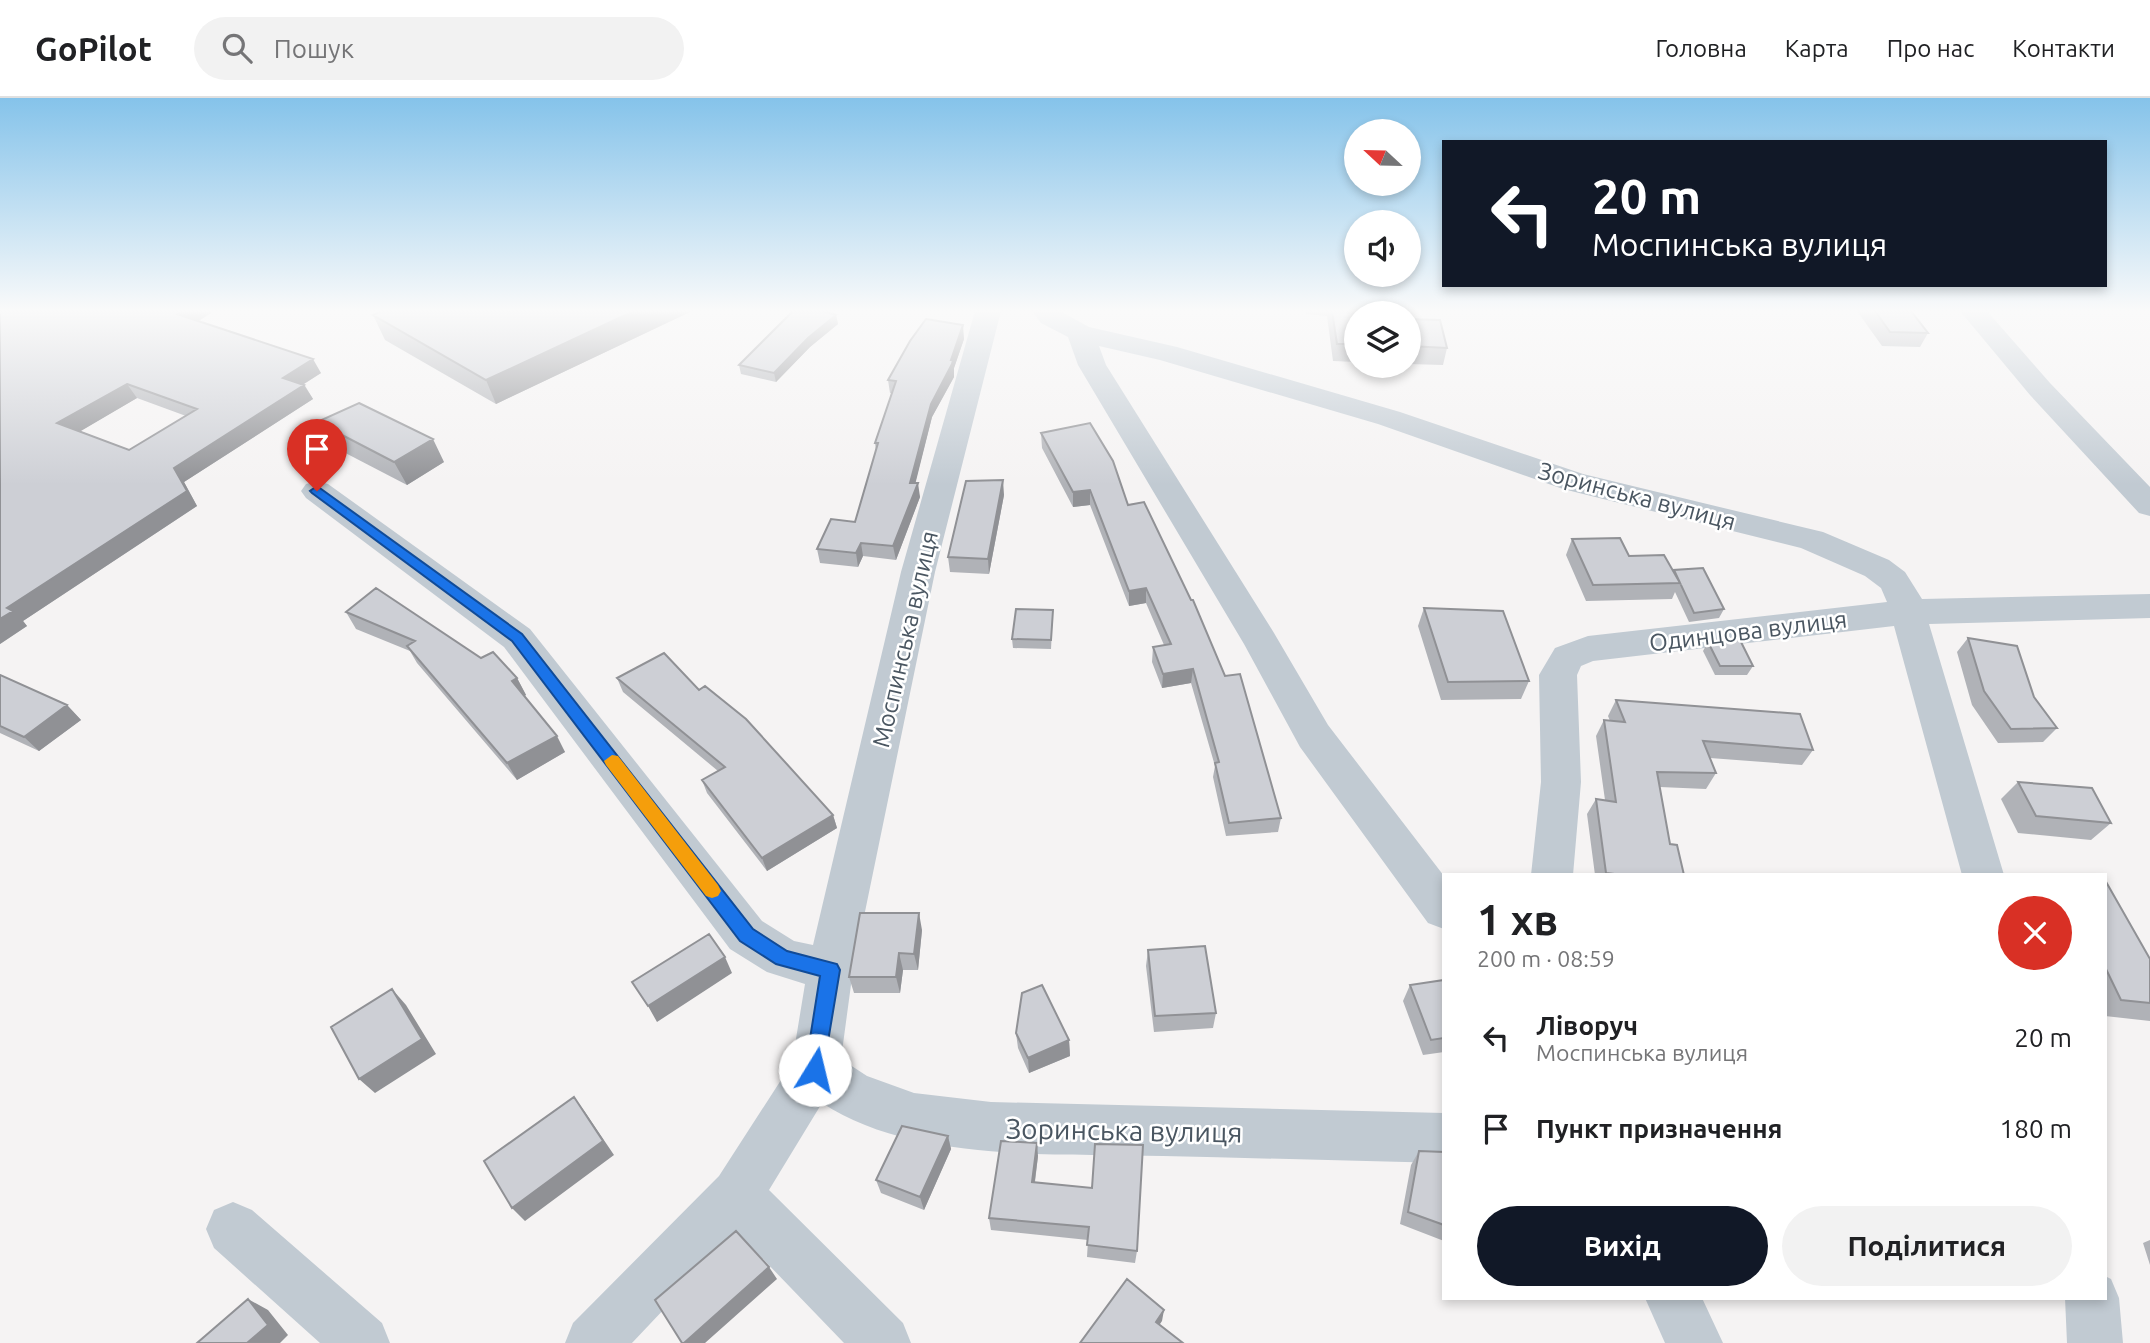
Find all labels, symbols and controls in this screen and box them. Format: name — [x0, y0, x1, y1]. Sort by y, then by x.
search box — [194, 17, 684, 80]
icon: search — [218, 29, 256, 67]
text: GoPilot — [35, 30, 152, 67]
text: Пошук — [274, 34, 354, 63]
text: Головна — [1655, 35, 1747, 62]
text: Карта — [1785, 35, 1849, 62]
text: Про нас — [1887, 35, 1974, 62]
text: Контакти — [2012, 35, 2115, 62]
north arrow — [1344, 119, 1421, 196]
map controls — [1344, 119, 1421, 378]
icon: left — [1477, 168, 1568, 259]
text: 20 m — [1592, 168, 1701, 223]
button: sound — [1344, 210, 1421, 287]
text: Моспинська вулиця — [1592, 226, 1887, 262]
button: layers — [1344, 301, 1421, 378]
pin — [287, 419, 347, 491]
icon: arrive — [298, 430, 336, 468]
street label: Зоринська вулиця — [1535, 457, 1739, 535]
street label: Моспинська вулиця — [867, 528, 943, 750]
street label: Одинцова вулиця — [1647, 605, 1849, 657]
text: 1 хв — [1477, 896, 1558, 943]
button: close — [1998, 896, 2072, 970]
text: 200 m · 08:59 — [1477, 946, 1615, 971]
text: Ліворуч — [1536, 1011, 1638, 1040]
icon: left — [1477, 1019, 1515, 1057]
text: 20 m — [2014, 1023, 2072, 1052]
position arrow — [778, 1033, 852, 1107]
text: Моспинська вулиця — [1536, 1040, 1748, 1065]
icon: arrive — [1477, 1110, 1515, 1148]
street label: Зоринська вулиця — [1005, 1112, 1243, 1148]
text: Пункт призначення — [1536, 1114, 1782, 1143]
text: 180 m — [2000, 1114, 2072, 1143]
button: Вихід — [1477, 1206, 1768, 1286]
button: Поділитися — [1782, 1206, 2072, 1286]

